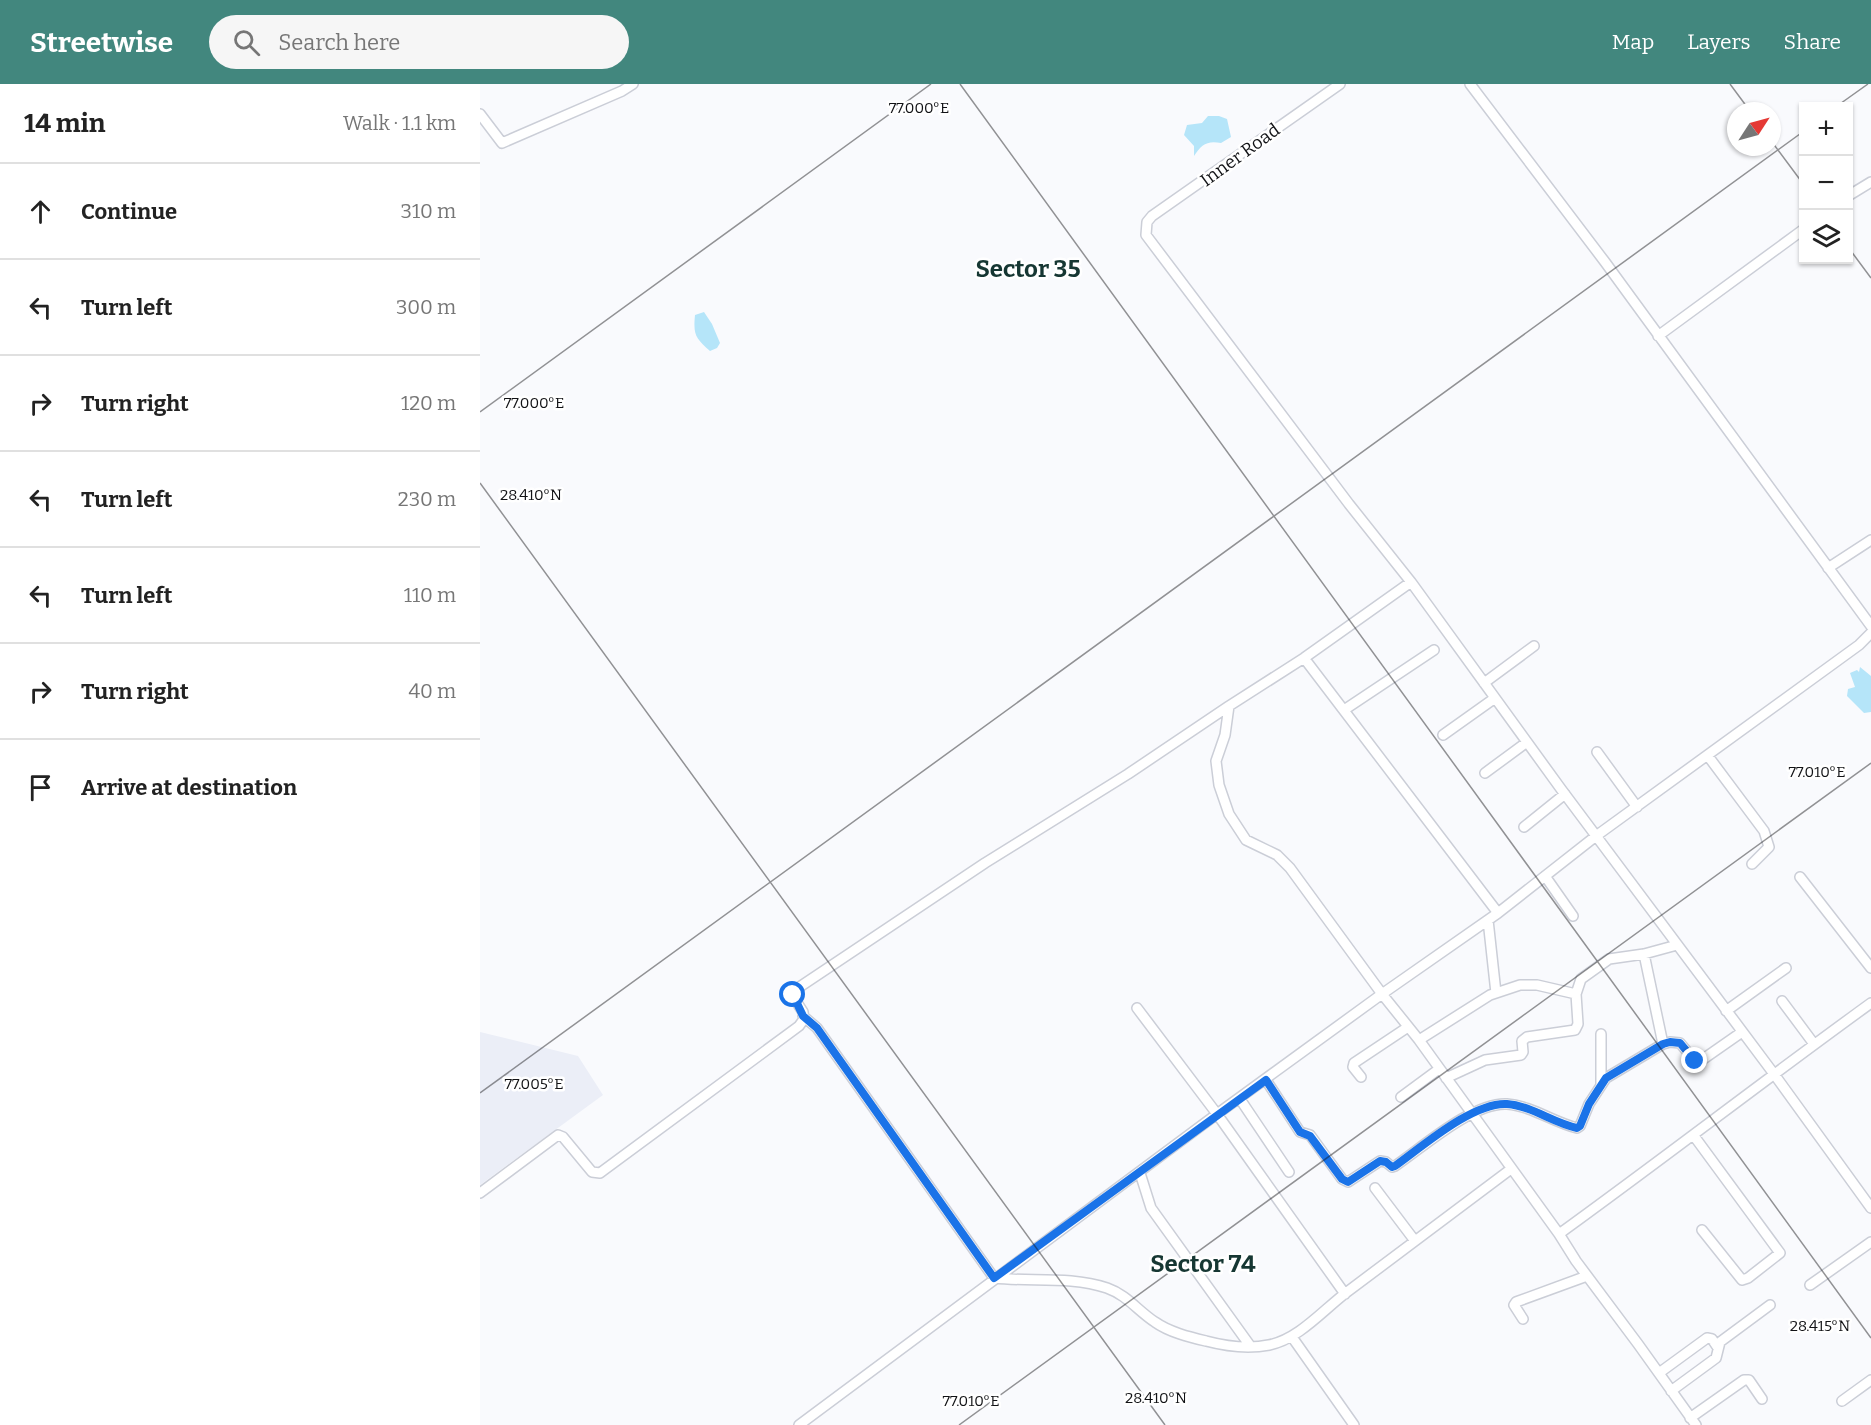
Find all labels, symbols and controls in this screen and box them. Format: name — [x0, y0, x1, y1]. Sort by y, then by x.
search box — [209, 15, 629, 69]
text: Streetwise — [30, 26, 173, 59]
icon: search — [230, 26, 263, 59]
text: Search here — [278, 29, 400, 56]
text: Map — [1612, 29, 1654, 55]
text: Layers — [1687, 29, 1751, 55]
text: Share — [1784, 29, 1841, 55]
text: 77.000°E — [889, 99, 949, 117]
north arrow — [1727, 102, 1781, 156]
map controls — [1799, 102, 1853, 264]
button: + — [1799, 102, 1853, 156]
text: 14 min — [24, 108, 106, 139]
text: Walk · 1.1 km — [343, 111, 456, 135]
street label: Inner Road — [1196, 119, 1284, 191]
button: − — [1799, 156, 1853, 210]
icon: ahead — [24, 195, 57, 228]
text: Continue — [81, 198, 177, 225]
text: 310 m — [401, 199, 456, 223]
button: layers — [1799, 210, 1853, 264]
district label: Sector 35 — [975, 255, 1081, 283]
icon: left — [24, 291, 57, 324]
text: Turn left — [81, 294, 173, 321]
text: 300 m — [396, 295, 456, 319]
icon: right — [24, 387, 57, 420]
text: Turn right — [81, 390, 189, 417]
text: 120 m — [401, 391, 456, 415]
text: 77.000°E — [504, 394, 564, 412]
icon: left — [24, 483, 57, 516]
text: Turn left — [81, 486, 173, 513]
text: 28.410°N — [500, 486, 562, 504]
text: 230 m — [398, 487, 456, 511]
icon: left — [24, 579, 57, 612]
text: Turn left — [81, 582, 173, 609]
text: 110 m — [404, 583, 456, 607]
icon: right — [24, 675, 57, 708]
text: Turn right — [81, 678, 189, 705]
text: 40 m — [408, 679, 456, 703]
text: 77.010°E — [1788, 763, 1846, 781]
icon: arrive — [24, 771, 57, 804]
text: Arrive at destination — [81, 774, 297, 801]
route start — [779, 981, 805, 1007]
route end — [1681, 1047, 1707, 1073]
text: 77.005°E — [504, 1075, 564, 1093]
district label: Sector 74 — [1150, 1250, 1256, 1278]
text: 28.415°N — [1790, 1317, 1850, 1335]
text: 28.410°N — [1125, 1389, 1187, 1407]
text: 77.010°E — [942, 1392, 1000, 1410]

